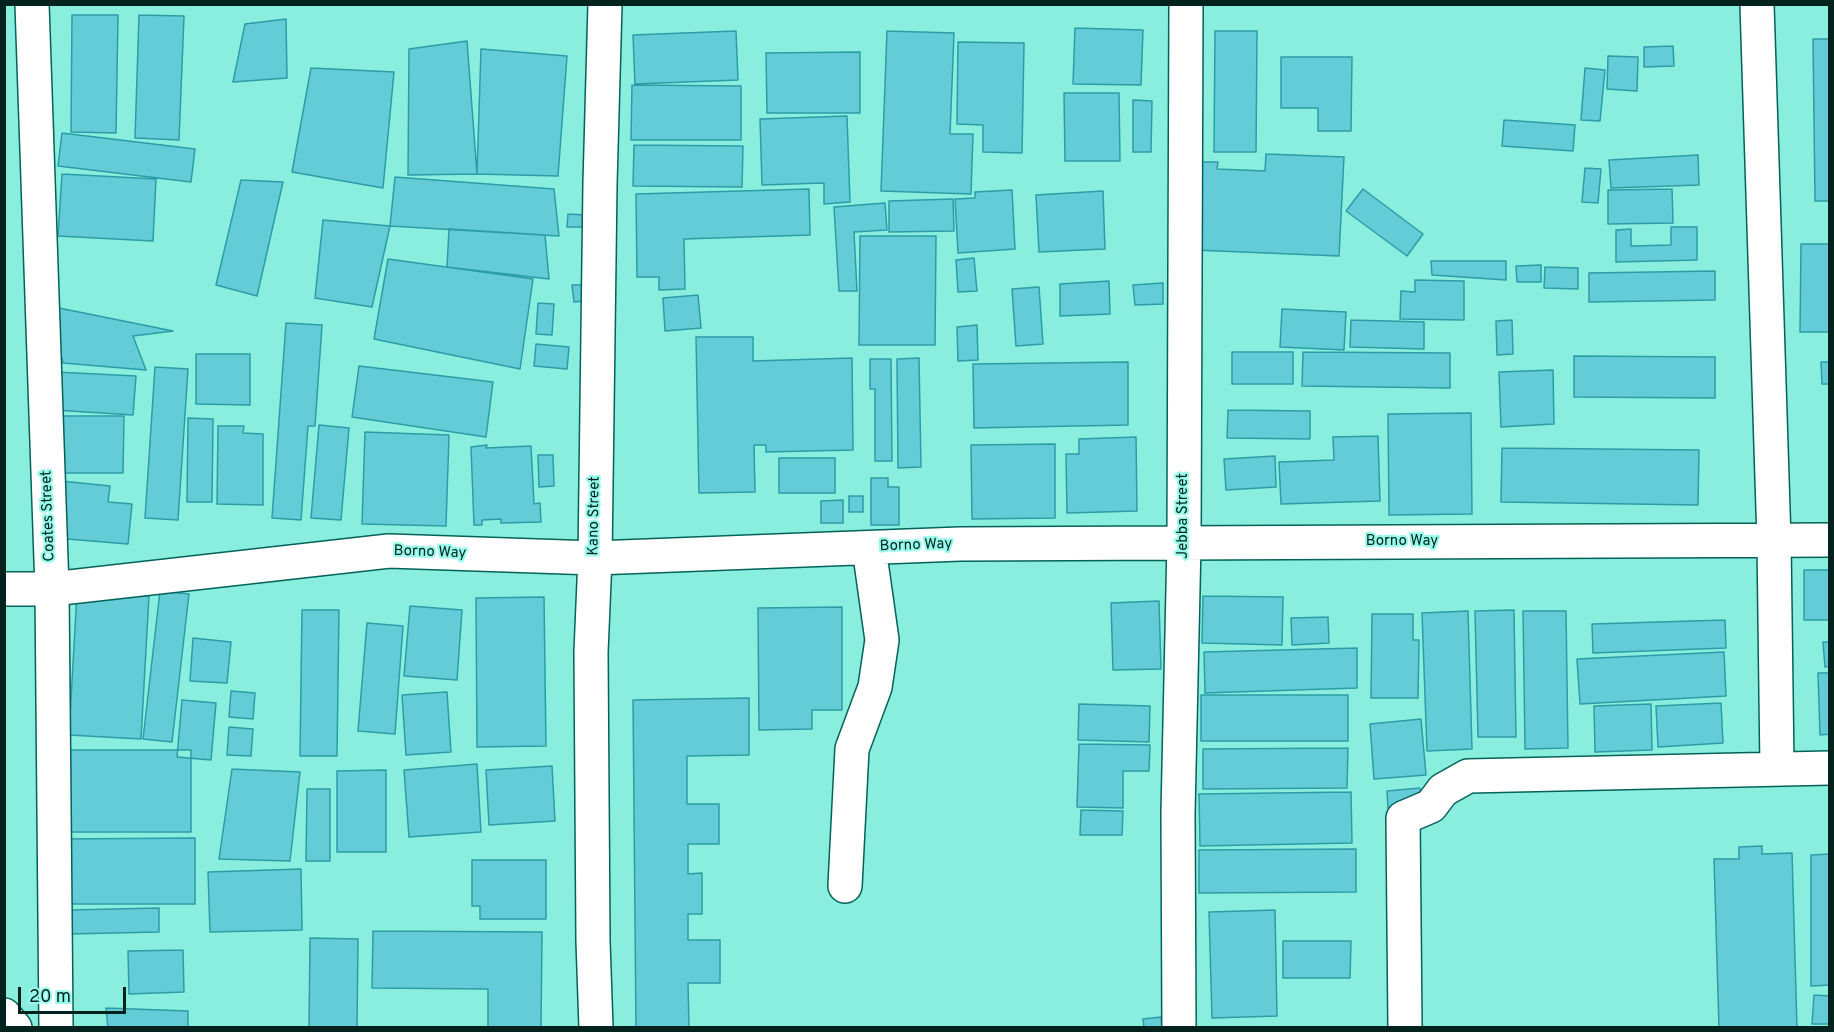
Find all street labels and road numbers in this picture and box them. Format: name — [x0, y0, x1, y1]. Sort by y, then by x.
street label: Coates Street — [38, 470, 60, 562]
street label: Jebba Street — [1175, 473, 1193, 559]
street label: Kano Street — [585, 476, 605, 556]
street label: Borno Way — [1366, 533, 1438, 551]
street label: Borno Way — [879, 536, 953, 556]
street label: Borno Way — [393, 543, 467, 563]

